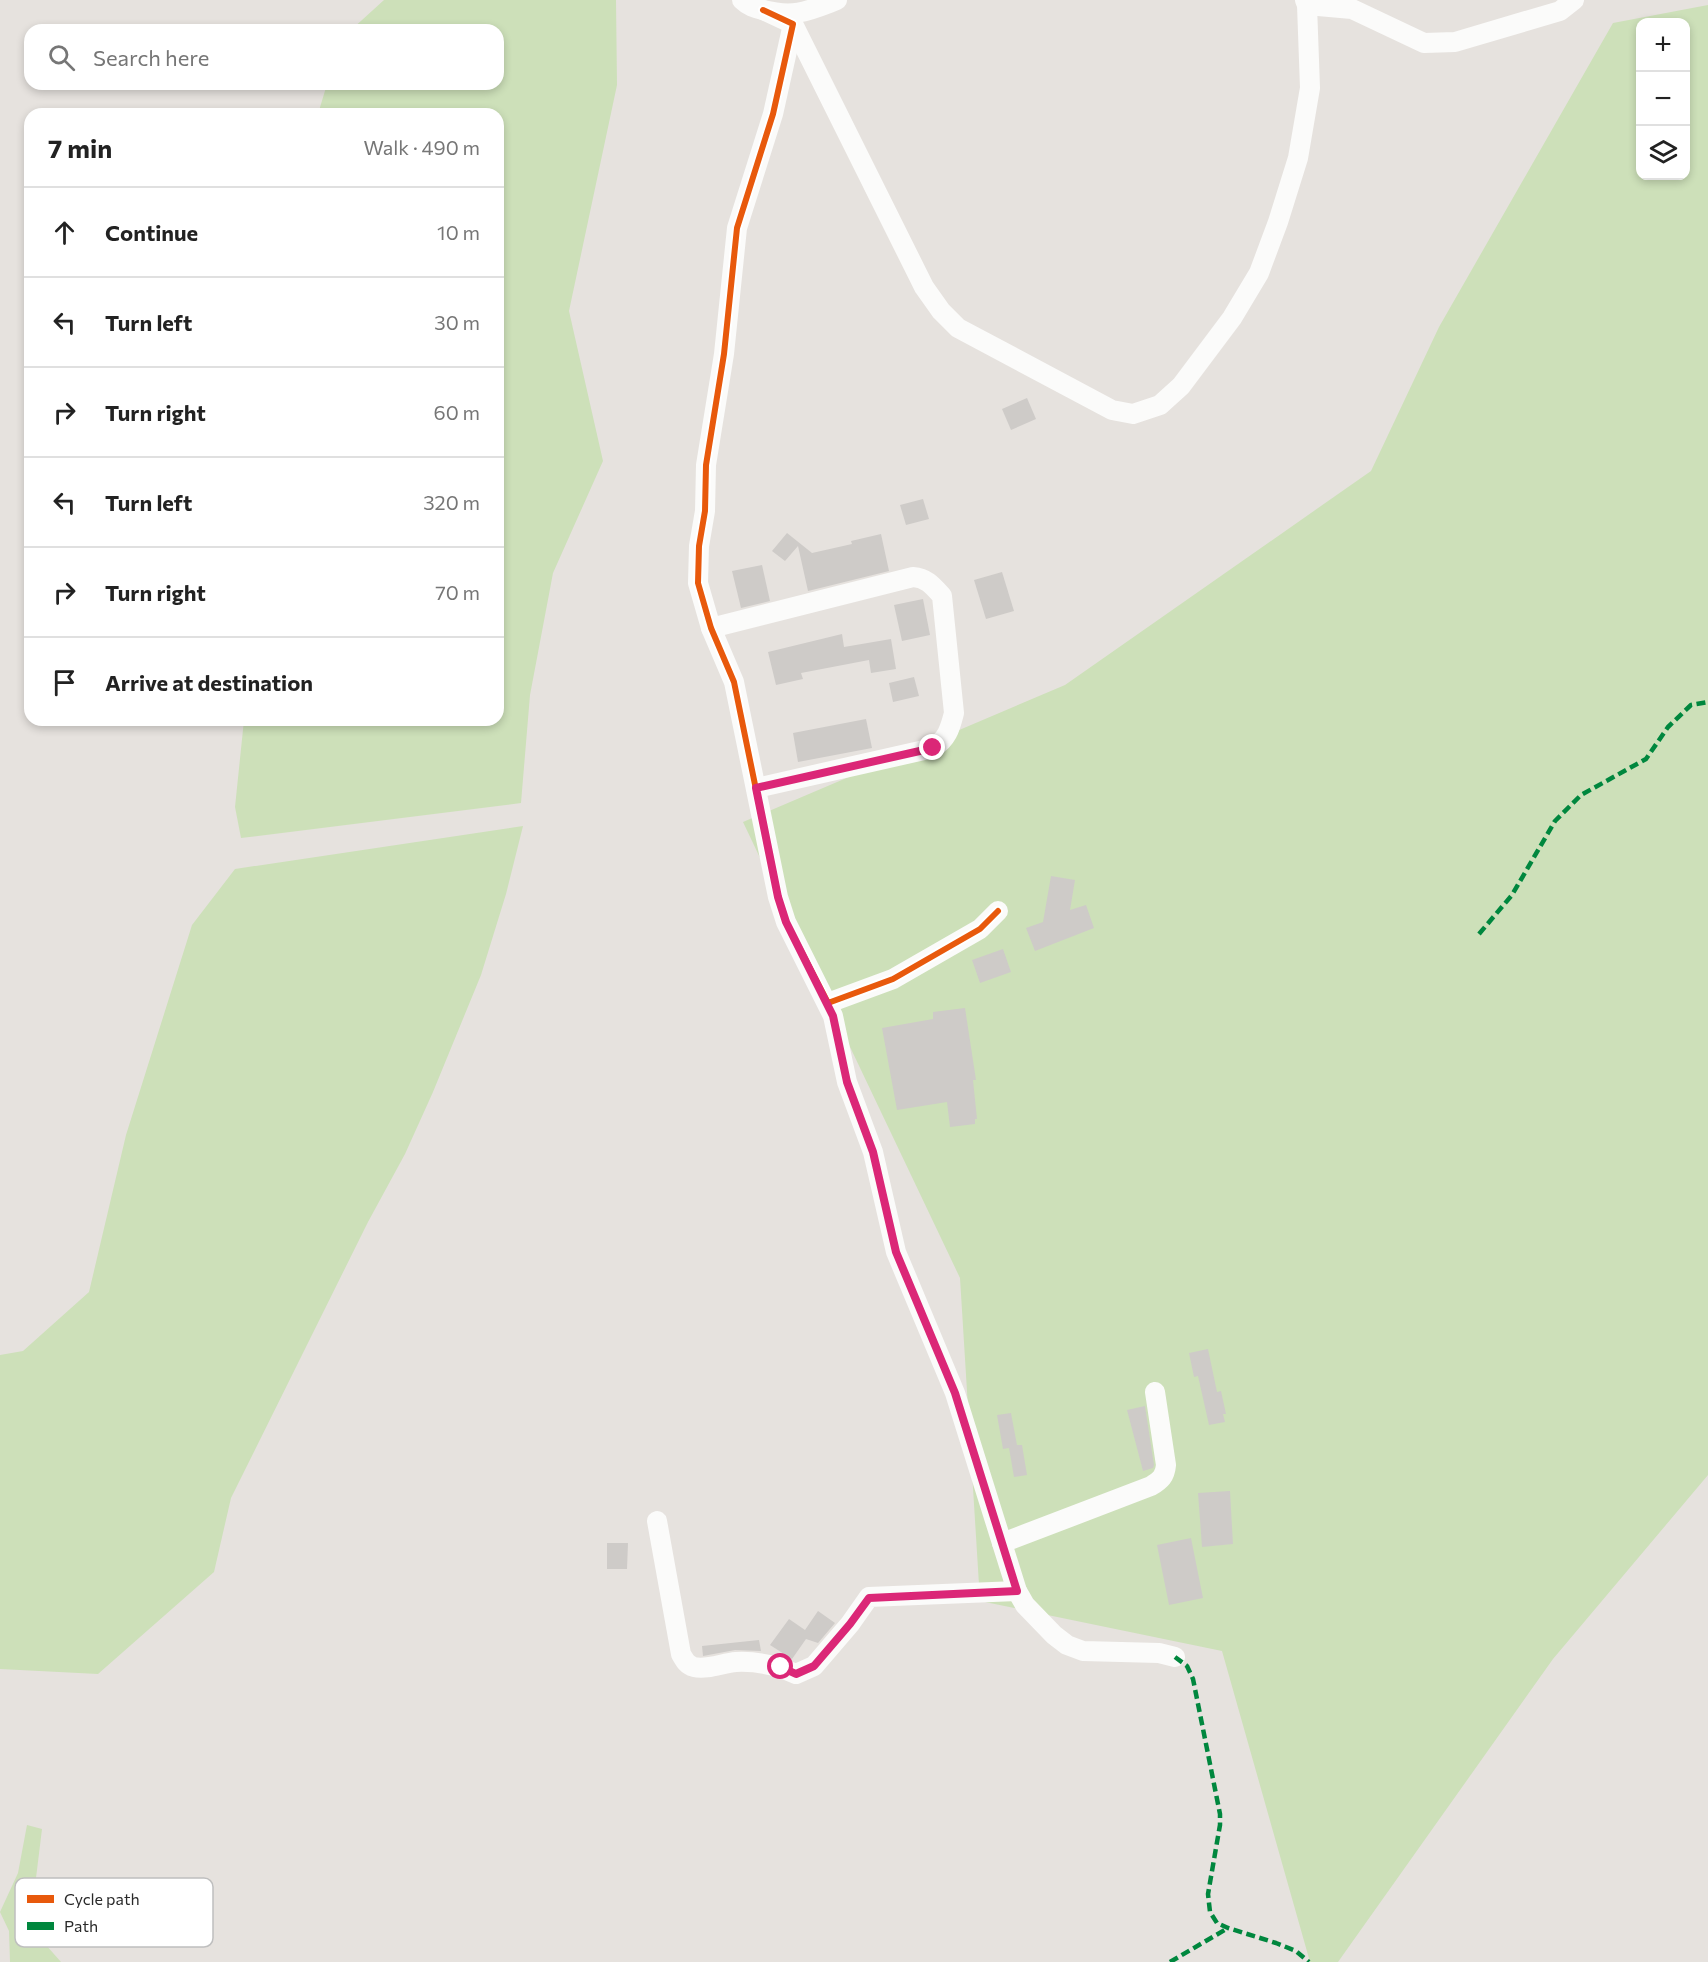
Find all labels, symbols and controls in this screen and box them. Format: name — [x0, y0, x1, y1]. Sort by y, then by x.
map controls — [1636, 18, 1690, 180]
button: + — [1636, 18, 1690, 72]
search box — [24, 24, 504, 90]
icon: search — [45, 41, 78, 74]
text: Search here — [93, 44, 209, 71]
button: − — [1636, 72, 1690, 126]
button: layers — [1636, 126, 1690, 180]
text: 7 min — [48, 132, 112, 163]
text: Walk · 490 m — [363, 135, 480, 159]
icon: ahead — [48, 216, 81, 249]
text: Continue — [105, 219, 198, 246]
text: 10 m — [437, 220, 480, 244]
icon: left — [48, 306, 81, 339]
text: Turn left — [105, 309, 192, 336]
text: 30 m — [434, 310, 480, 334]
icon: right — [48, 396, 81, 429]
text: Turn right — [105, 399, 206, 426]
text: 60 m — [434, 400, 480, 424]
icon: left — [48, 486, 81, 519]
text: Turn left — [105, 489, 192, 516]
text: 320 m — [423, 490, 480, 514]
icon: right — [48, 576, 81, 609]
text: Turn right — [105, 579, 206, 606]
text: 70 m — [435, 580, 480, 604]
icon: arrive — [48, 666, 81, 699]
text: Arrive at destination — [105, 669, 313, 696]
route end — [919, 734, 945, 760]
route start — [767, 1653, 793, 1679]
legend — [15, 1878, 213, 1947]
text: Cycle path — [64, 1889, 140, 1908]
text: Path — [64, 1916, 98, 1935]

